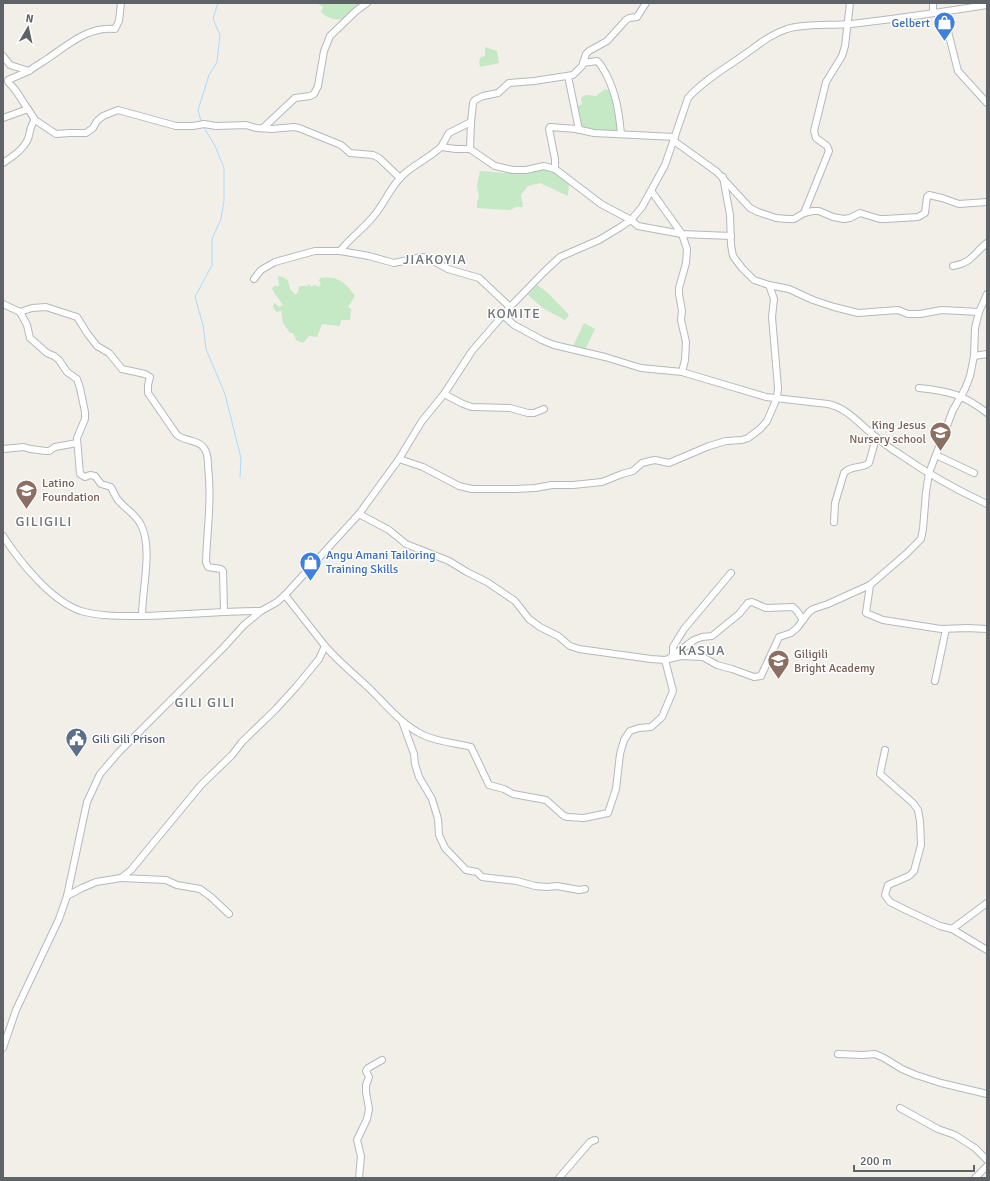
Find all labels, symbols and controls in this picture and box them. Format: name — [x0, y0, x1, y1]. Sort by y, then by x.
north arrow — [8, 8, 48, 48]
shop icon: Gelbert — [932, 10, 958, 43]
text: N — [25, 12, 34, 26]
place label: Gelbert — [892, 16, 930, 31]
district label: JIAKOYIA — [403, 251, 467, 268]
district label: KOMITE — [487, 305, 541, 322]
place label: King Jesus Nursery school — [849, 418, 926, 447]
school or university icon: King Jesus Nursery school — [928, 419, 954, 452]
place label: Latino Foundation — [42, 476, 100, 505]
school or university icon: Latino Foundation — [14, 477, 40, 510]
district label: GILIGILI — [16, 513, 72, 530]
place label: Angu Amani Tailoring Training Skills — [326, 548, 436, 577]
shop icon: Angu Amani Tailoring Training Skills — [297, 549, 323, 582]
district label: KASUA — [678, 642, 726, 659]
place label: Giligili Bright Academy — [794, 647, 875, 676]
school or university icon: Giligili Bright Academy — [765, 648, 791, 681]
district label: GILI GILI — [175, 694, 235, 711]
public building icon: Gili Gili Prison — [63, 726, 89, 759]
place label: Gili Gili Prison — [92, 732, 165, 747]
scale bar — [854, 1147, 974, 1173]
text: 200 m — [860, 1154, 892, 1169]

